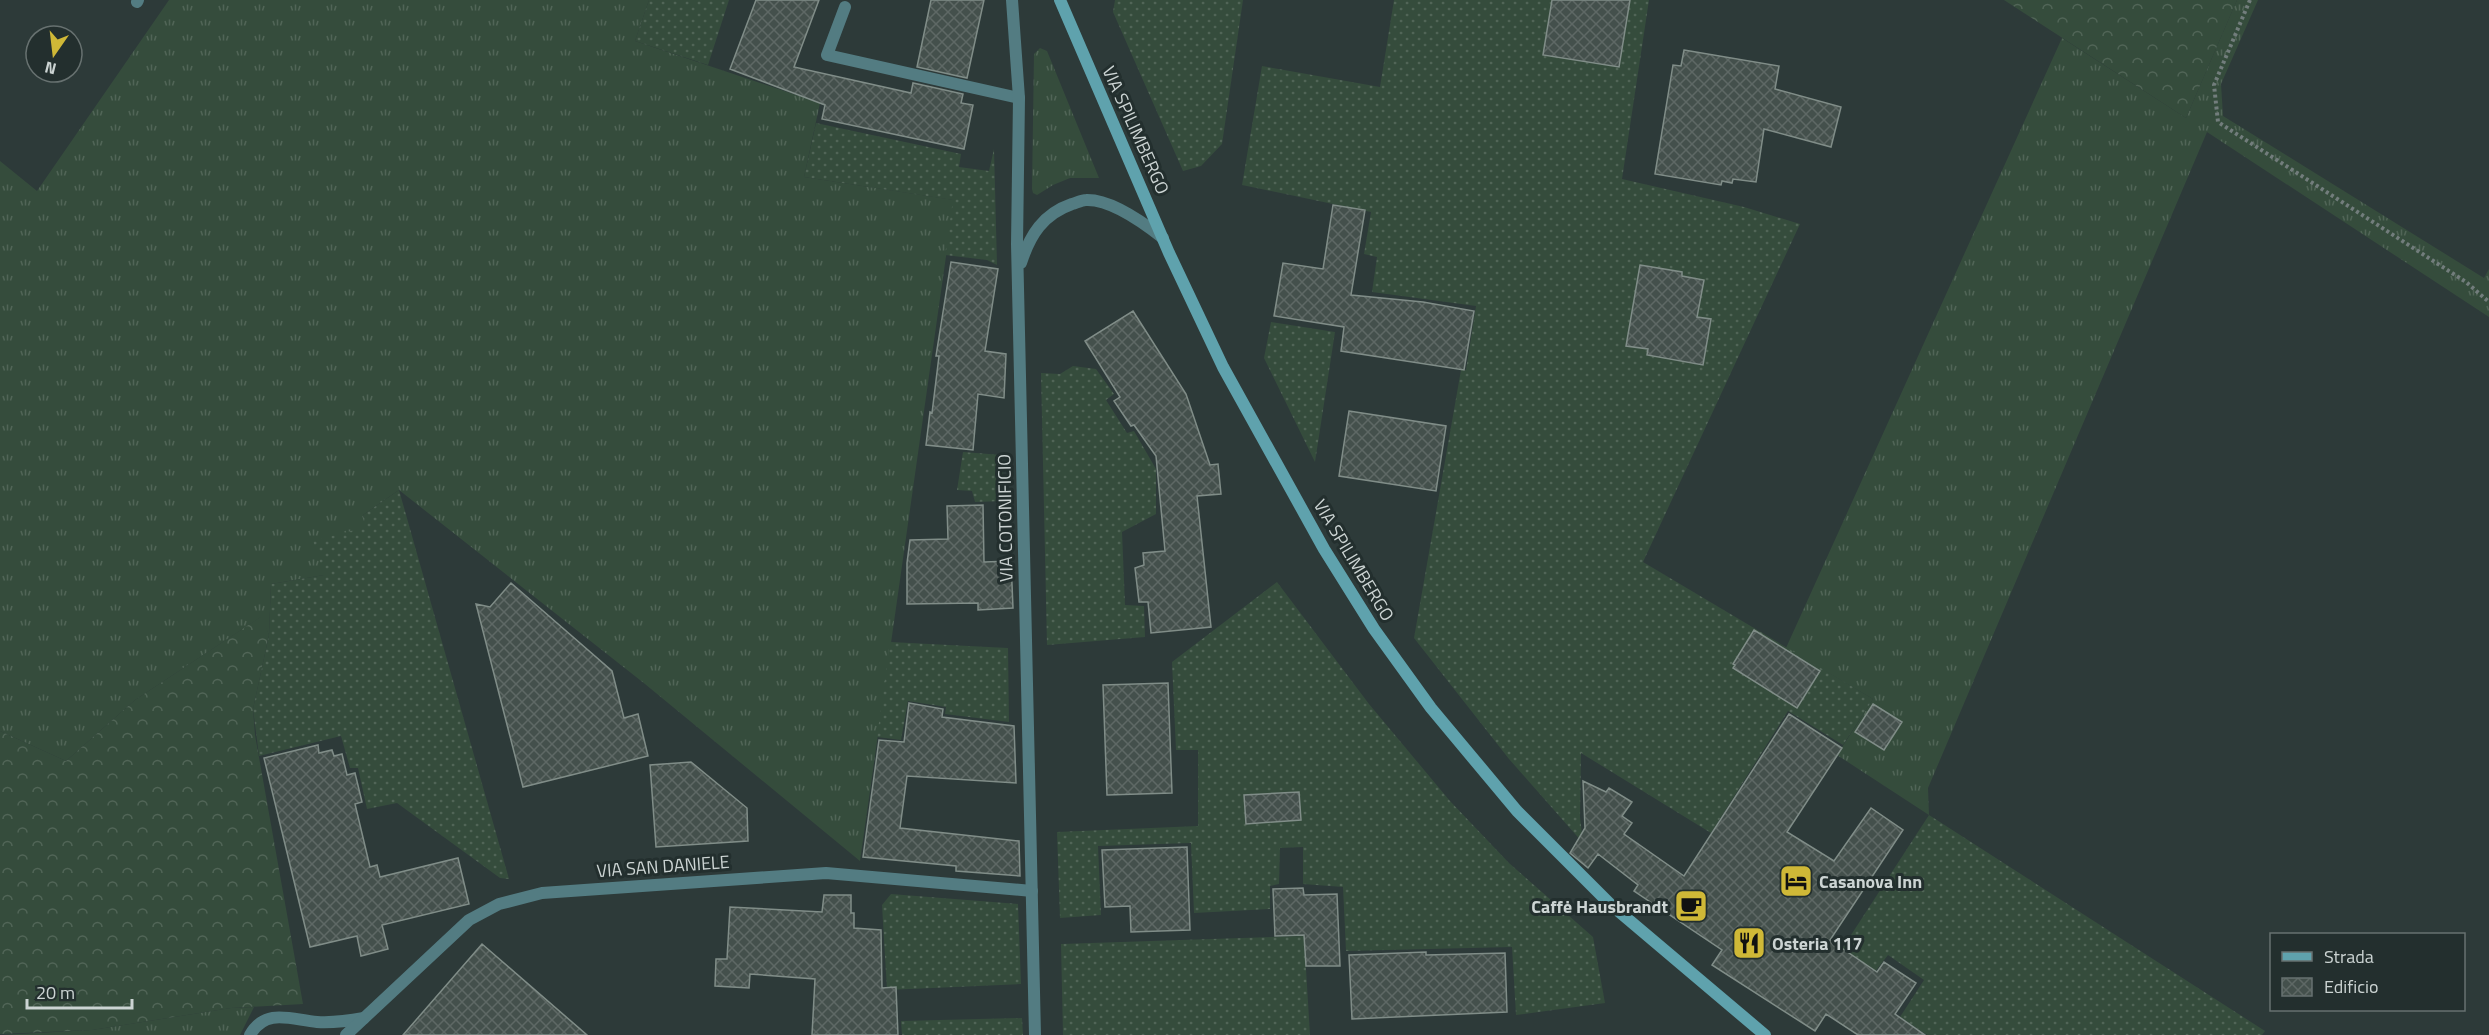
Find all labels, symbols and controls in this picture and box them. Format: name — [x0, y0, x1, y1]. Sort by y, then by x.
north arrow — [24, 24, 84, 84]
text: N — [42, 56, 59, 82]
street label: VIA SPILIMBERGO — [1096, 62, 1176, 198]
street label: VIA COTONIFICIO — [990, 454, 1020, 582]
street label: VIA SPILIMBERGO — [1307, 494, 1401, 626]
street label: VIA SAN DANIELE — [596, 848, 730, 884]
hotel icon: Casanova Inn — [1778, 863, 1814, 899]
place label: Casanova Inn — [1819, 868, 1922, 895]
cafe icon: Caffė Hausbrandt — [1673, 888, 1709, 924]
place label: Caffė Hausbrandt — [1531, 893, 1668, 920]
restaurant icon: Osteria 117 — [1731, 925, 1767, 961]
place label: Osteria 117 — [1772, 930, 1863, 957]
legend — [2270, 933, 2465, 1011]
text: Strada — [2324, 943, 2374, 970]
scale bar — [27, 972, 132, 1010]
text: Edificio — [2324, 973, 2378, 1000]
text: 20 m — [36, 979, 75, 1006]

